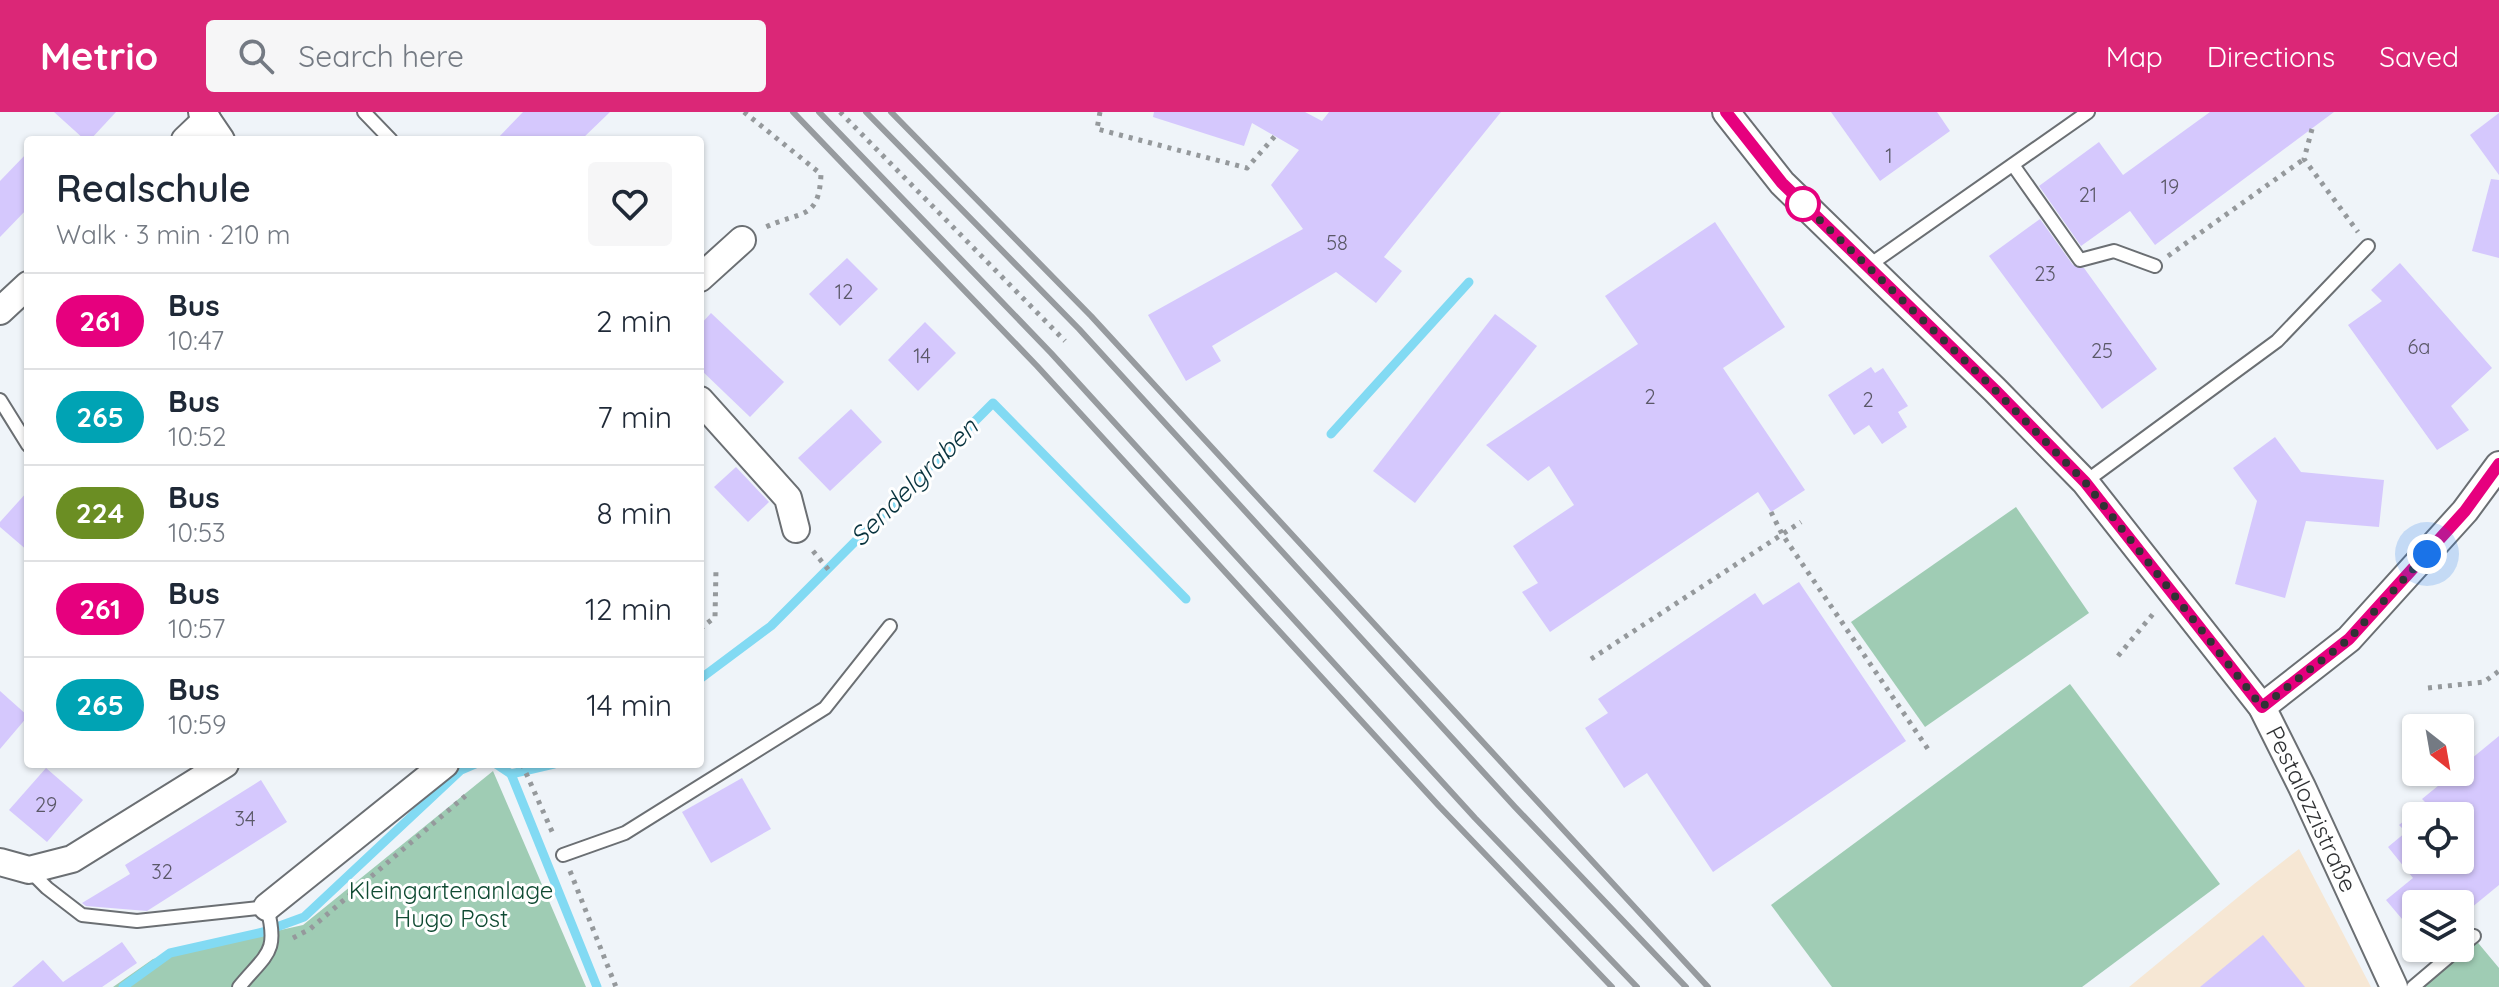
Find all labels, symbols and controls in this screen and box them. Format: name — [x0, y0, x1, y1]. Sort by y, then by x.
search box — [206, 20, 766, 92]
text: Metrio — [40, 32, 158, 80]
icon: search — [234, 34, 278, 78]
text: Search here — [298, 37, 464, 75]
text: Map — [2106, 39, 2163, 74]
text: Directions — [2207, 39, 2335, 74]
text: Saved — [2379, 39, 2459, 74]
house number: 1 — [1885, 143, 1893, 168]
button: heart — [588, 162, 672, 246]
text: Realschule — [56, 164, 251, 212]
house number: 19 — [2161, 174, 2179, 199]
house number: 21 — [2079, 182, 2097, 207]
unlabelled marker — [1786, 187, 1820, 221]
text: Walk · 3 min · 210 m — [56, 218, 290, 251]
house number: 58 — [1326, 230, 1348, 255]
house number: 23 — [2034, 261, 2056, 286]
house number: 12 — [835, 279, 853, 304]
text: Bus — [168, 286, 220, 324]
text: 2 min — [596, 302, 672, 340]
text: 261 — [79, 303, 121, 338]
text: 10:47 — [168, 324, 224, 357]
house number: 6a — [2408, 334, 2430, 359]
house number: 25 — [2091, 338, 2113, 363]
house number: 14 — [913, 343, 931, 368]
text: Bus — [168, 382, 220, 420]
house number: 2 — [1644, 384, 1656, 409]
house number: 2 — [1862, 387, 1874, 412]
text: 7 min — [597, 398, 672, 436]
text: 265 — [76, 399, 124, 434]
water label: Sendelgraben — [843, 410, 985, 553]
text: 10:52 — [168, 420, 227, 453]
text: Bus — [168, 478, 220, 516]
text: 8 min — [596, 494, 672, 532]
text: 224 — [76, 495, 124, 530]
text: 10:53 — [168, 516, 226, 549]
your location — [2407, 534, 2447, 574]
text: Bus — [168, 574, 220, 612]
text: 12 min — [585, 590, 672, 628]
text: 261 — [79, 591, 121, 626]
text: 10:57 — [168, 612, 225, 645]
text: Bus — [168, 670, 220, 708]
text: 14 min — [586, 686, 672, 724]
text: 265 — [76, 687, 124, 722]
text: 10:59 — [168, 708, 227, 741]
north arrow — [2402, 714, 2474, 786]
map controls — [2402, 714, 2474, 962]
street label: Pestalozzistraße — [2260, 721, 2364, 897]
house number: 29 — [35, 792, 57, 817]
button: locate — [2402, 802, 2474, 874]
house number: 34 — [234, 806, 256, 831]
house number: 32 — [151, 859, 173, 884]
park label: Kleingartenanlage Hugo Post — [349, 875, 553, 933]
button: layers — [2402, 890, 2474, 962]

